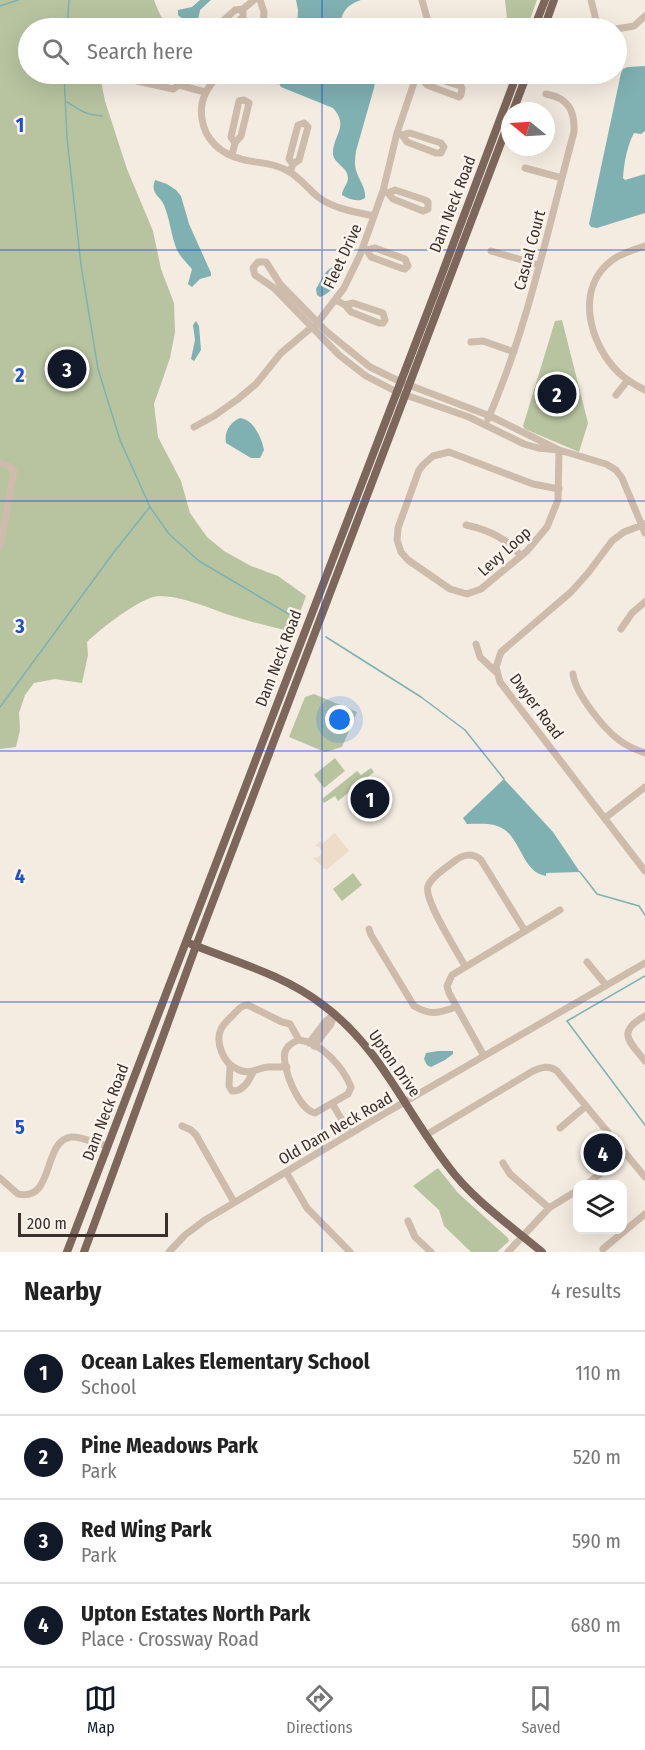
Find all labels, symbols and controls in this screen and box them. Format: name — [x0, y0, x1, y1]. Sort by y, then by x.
search box — [18, 18, 627, 84]
icon: search — [39, 35, 72, 68]
text: Search here — [87, 38, 193, 65]
north arrow — [501, 102, 555, 156]
text: 1 — [16, 113, 24, 137]
street label: Dam Neck Road — [425, 153, 480, 255]
street label: Casual Court — [510, 207, 549, 292]
street label: Fleet Drive — [319, 221, 366, 292]
pin: 3 — [48, 346, 86, 392]
text: 2 — [14, 363, 25, 387]
pin: 2 — [538, 372, 576, 416]
street label: Levy Loop — [474, 523, 535, 580]
street label: Dam Neck Road — [251, 607, 306, 709]
text: 3 — [14, 614, 25, 638]
street label: Dwyer Road — [506, 670, 567, 743]
your location — [325, 705, 354, 734]
pin: 1 — [350, 776, 389, 822]
text: 4 — [15, 864, 25, 888]
street label: Upton Drive — [365, 1026, 425, 1101]
street label: Dam Neck Road — [78, 1061, 133, 1163]
street label: Old Dam Neck Road — [275, 1088, 396, 1169]
text: 5 — [15, 1115, 25, 1139]
pin: 4 — [584, 1130, 622, 1176]
map controls — [573, 1180, 627, 1234]
button: layers — [573, 1180, 627, 1234]
scale bar — [18, 1210, 168, 1238]
text: 200 m — [27, 1214, 67, 1233]
text: Nearby — [24, 1276, 101, 1307]
text: 4 results — [551, 1279, 621, 1303]
text: Ocean Lakes Elementary School — [81, 1348, 370, 1375]
text: 1 — [39, 1361, 48, 1385]
text: 110 m — [575, 1361, 621, 1385]
text: School — [81, 1375, 136, 1399]
text: Pine Meadows Park — [81, 1432, 258, 1459]
text: 2 — [39, 1445, 48, 1469]
text: 520 m — [573, 1445, 621, 1469]
text: Park — [81, 1459, 117, 1483]
text: Red Wing Park — [81, 1516, 212, 1543]
text: 3 — [39, 1529, 48, 1553]
text: 590 m — [572, 1529, 621, 1553]
text: Park — [81, 1543, 117, 1567]
text: Upton Estates North Park — [81, 1600, 310, 1627]
text: 4 — [38, 1613, 49, 1637]
text: 680 m — [571, 1613, 621, 1637]
text: Place · Crossway Road — [81, 1627, 259, 1651]
tab: Map — [84, 1682, 117, 1737]
tab: Directions — [286, 1682, 353, 1737]
tab: Saved — [521, 1682, 561, 1737]

